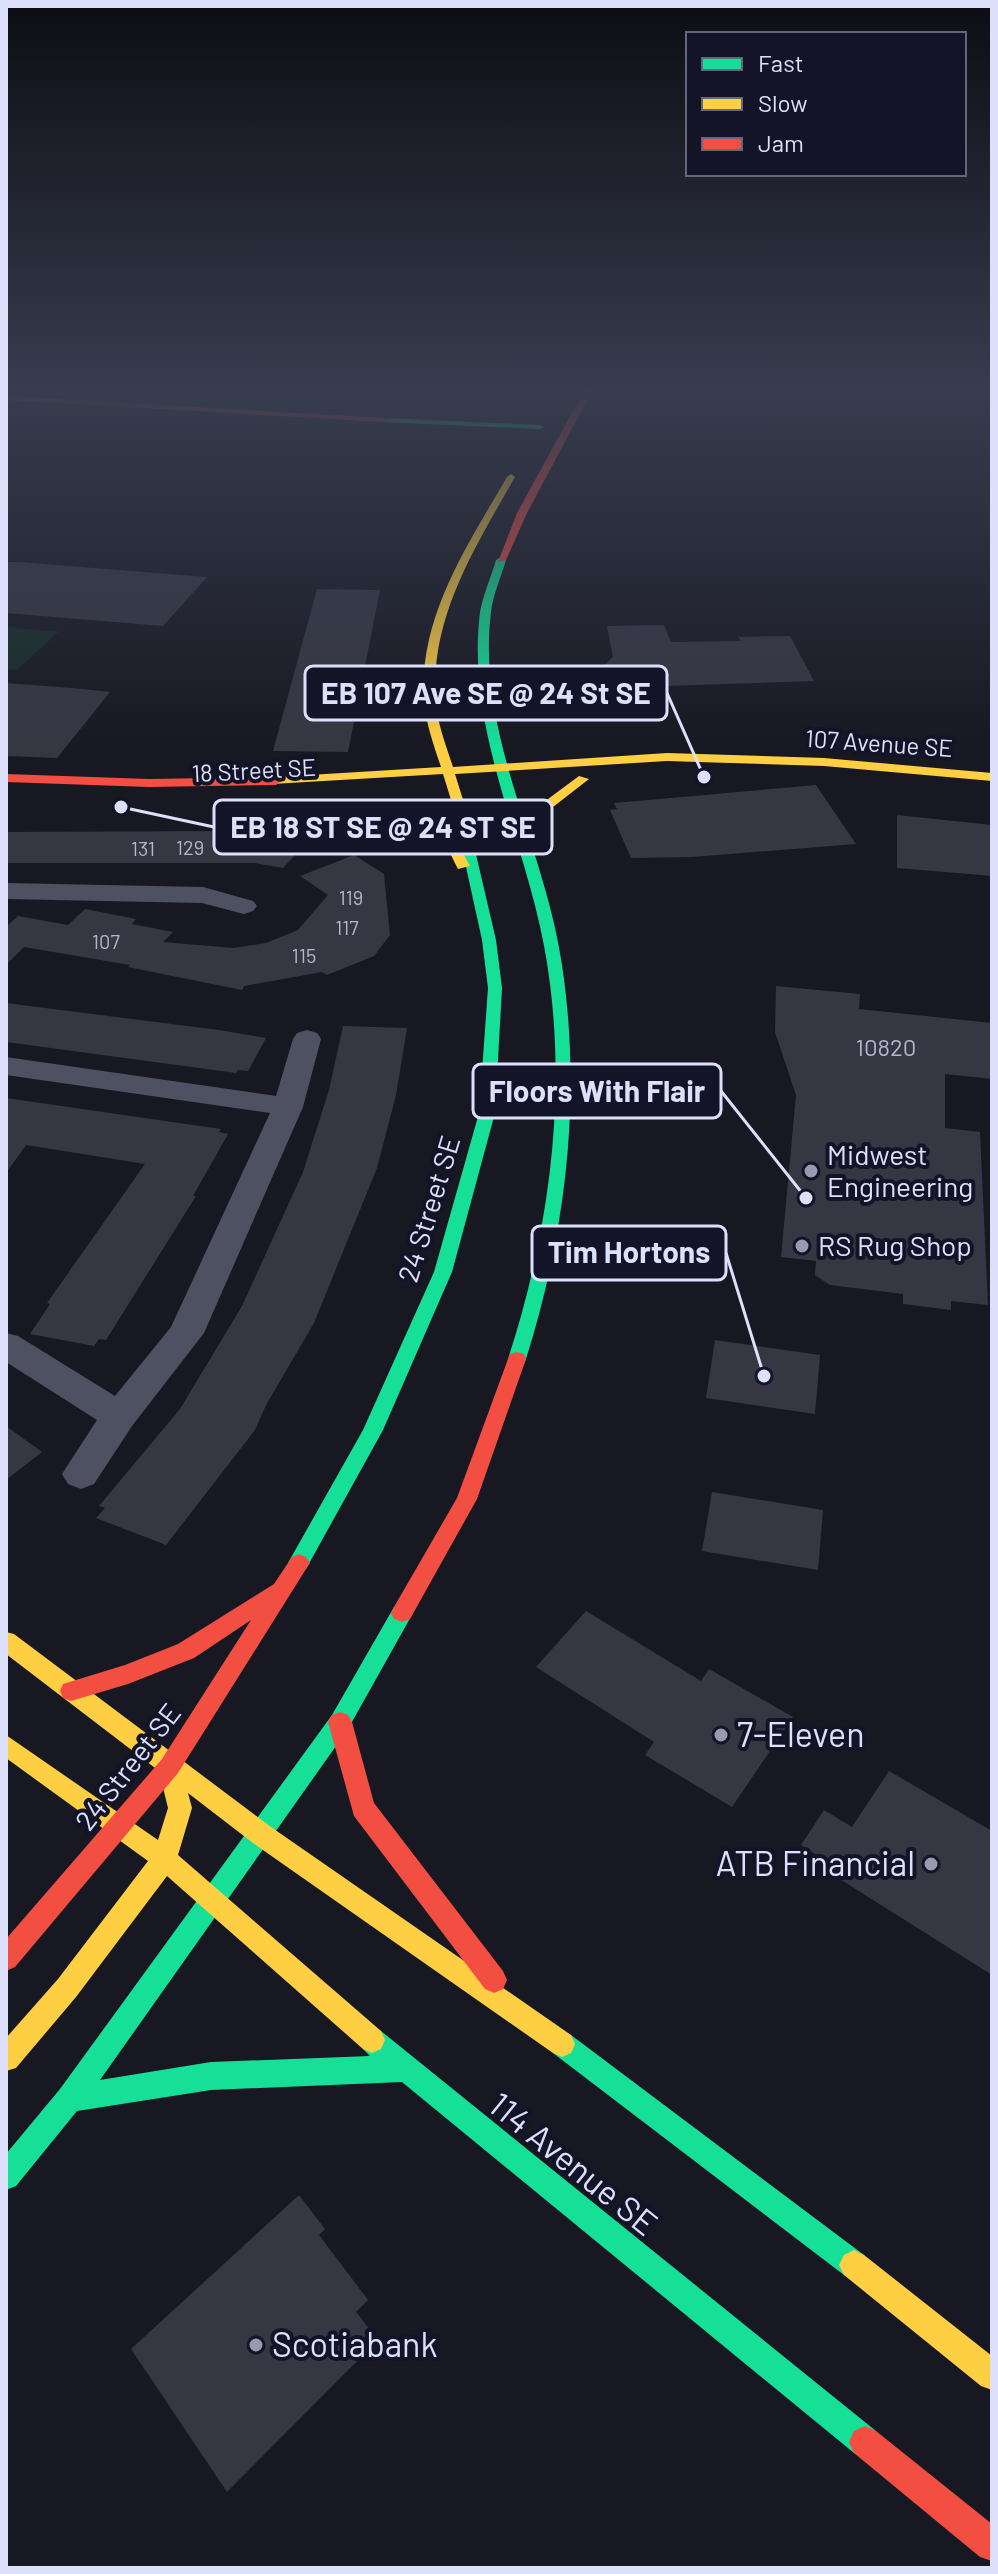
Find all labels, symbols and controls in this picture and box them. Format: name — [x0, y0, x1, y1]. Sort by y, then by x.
legend — [686, 32, 966, 176]
text: Fast — [758, 48, 803, 77]
text: Slow — [758, 88, 807, 117]
text: Jam — [758, 128, 804, 157]
callout: EB 107 Ave SE @ 24 St SE — [305, 666, 667, 720]
text: EB 107 Ave SE @ 24 St SE — [321, 674, 651, 710]
street label: 107 Avenue SE — [804, 723, 954, 762]
street label: 18 Street SE — [191, 752, 317, 787]
callout: EB 18 ST SE @ 24 ST SE — [214, 800, 552, 854]
text: EB 18 ST SE @ 24 ST SE — [230, 808, 536, 844]
house number: 129 — [176, 835, 204, 859]
house number: 131 — [131, 836, 155, 860]
house number: 119 — [339, 885, 363, 909]
house number: 117 — [335, 915, 359, 939]
house number: 107 — [92, 929, 120, 953]
house number: 115 — [292, 943, 316, 967]
house number: 10820 — [856, 1032, 916, 1061]
callout: Floors With Flair — [473, 1064, 721, 1118]
text: Floors With Flair — [489, 1072, 706, 1108]
street label: 24 Street SE — [390, 1131, 466, 1286]
place label: Midwest Engineering — [827, 1137, 973, 1203]
marker: Midwest Engineering — [802, 1162, 820, 1180]
callout: Tim Hortons — [532, 1226, 726, 1280]
place label: RS Rug Shop — [818, 1228, 972, 1262]
text: Tim Hortons — [548, 1233, 710, 1269]
marker: RS Rug Shop — [793, 1237, 811, 1255]
street label: 24 Street SE — [67, 1696, 187, 1836]
place label: 7-Eleven — [737, 1713, 865, 1754]
marker: 7-Eleven — [712, 1726, 730, 1744]
place label: ATB Financial — [716, 1842, 915, 1883]
marker: ATB Financial — [922, 1855, 940, 1873]
street label: 114 Avenue SE — [481, 2082, 666, 2243]
place label: Scotiabank — [272, 2323, 437, 2364]
marker: Scotiabank — [247, 2336, 265, 2354]

